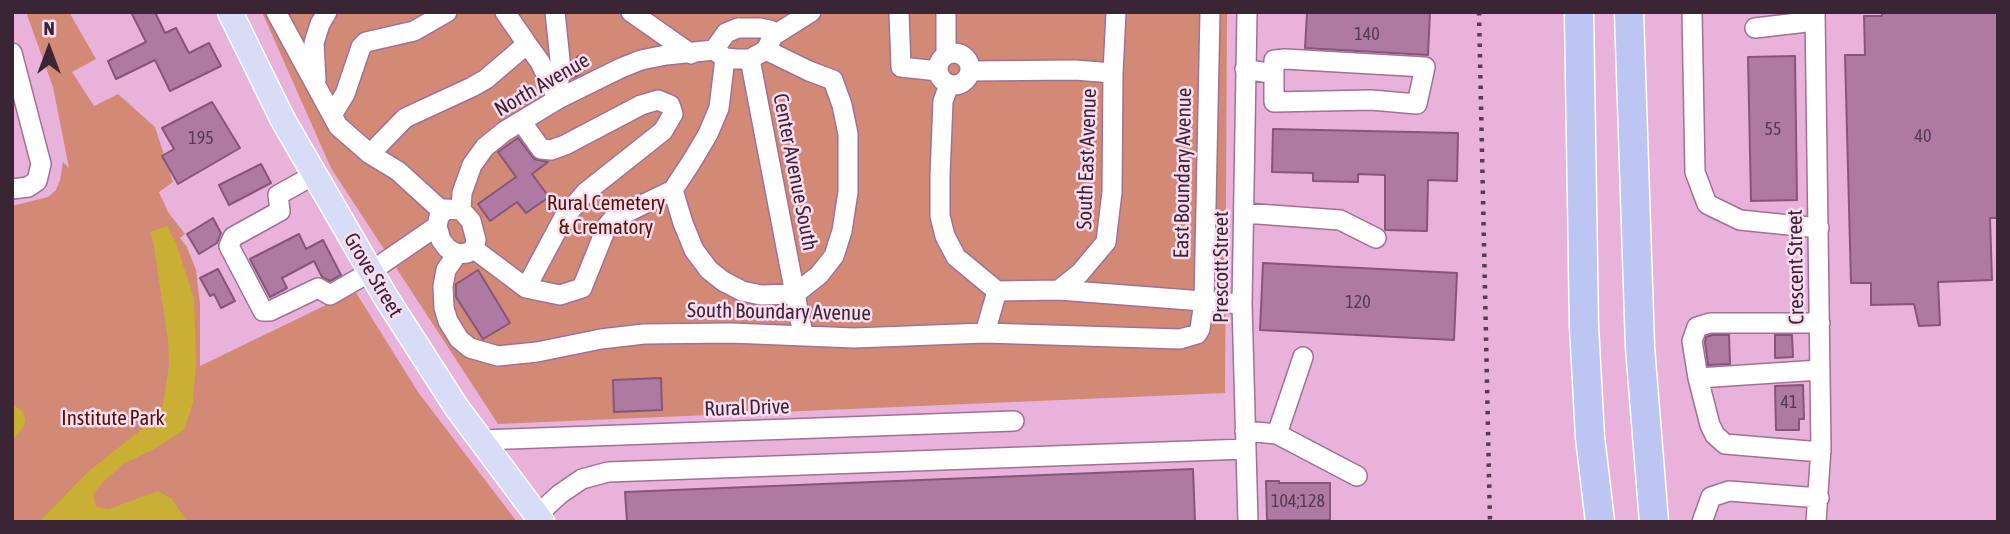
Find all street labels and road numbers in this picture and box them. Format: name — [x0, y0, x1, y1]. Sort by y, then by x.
street label: North Avenue — [490, 48, 594, 122]
street label: East Boundary Avenue — [1169, 87, 1197, 259]
street label: South East Avenue — [1072, 88, 1102, 230]
street label: Center Avenue South — [767, 91, 823, 253]
street label: Crescent Street — [1782, 209, 1810, 325]
street label: Prescott Street — [1208, 211, 1234, 323]
street label: Grove Street — [338, 228, 408, 322]
street label: South Boundary Avenue — [687, 298, 871, 326]
street label: Rural Drive — [704, 394, 790, 422]

